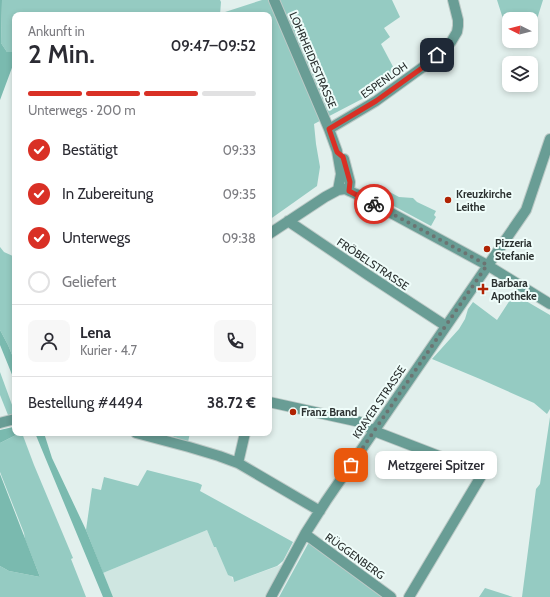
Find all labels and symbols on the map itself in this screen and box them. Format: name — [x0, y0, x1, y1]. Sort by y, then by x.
street label: LOHRHEIDESTRASSE — [286, 10, 340, 110]
north arrow — [502, 12, 538, 48]
pin — [420, 38, 454, 72]
street label: ESPENLOH — [358, 59, 410, 101]
courier — [354, 184, 394, 224]
place label: Kreuzkirche Leithe — [456, 187, 512, 214]
marker: Kreuzkirche Leithe — [443, 195, 453, 205]
street label: FRÖBELSTRASSE — [334, 235, 412, 293]
place label: Pizzeria Stefanie — [495, 236, 535, 263]
marker: Pizzeria Stefanie — [482, 244, 492, 254]
place label: Barbara Apotheke — [491, 276, 537, 303]
marker: Barbara Apotheke — [478, 284, 488, 294]
street label: KRAYER STRASSE — [349, 363, 409, 441]
place label: Franz Brand — [301, 405, 357, 419]
marker: Franz Brand — [288, 407, 298, 417]
pin — [334, 448, 368, 482]
callout: Metzgerei Spitzer — [375, 451, 497, 479]
street label: RÜGGENBERG — [323, 530, 387, 582]

